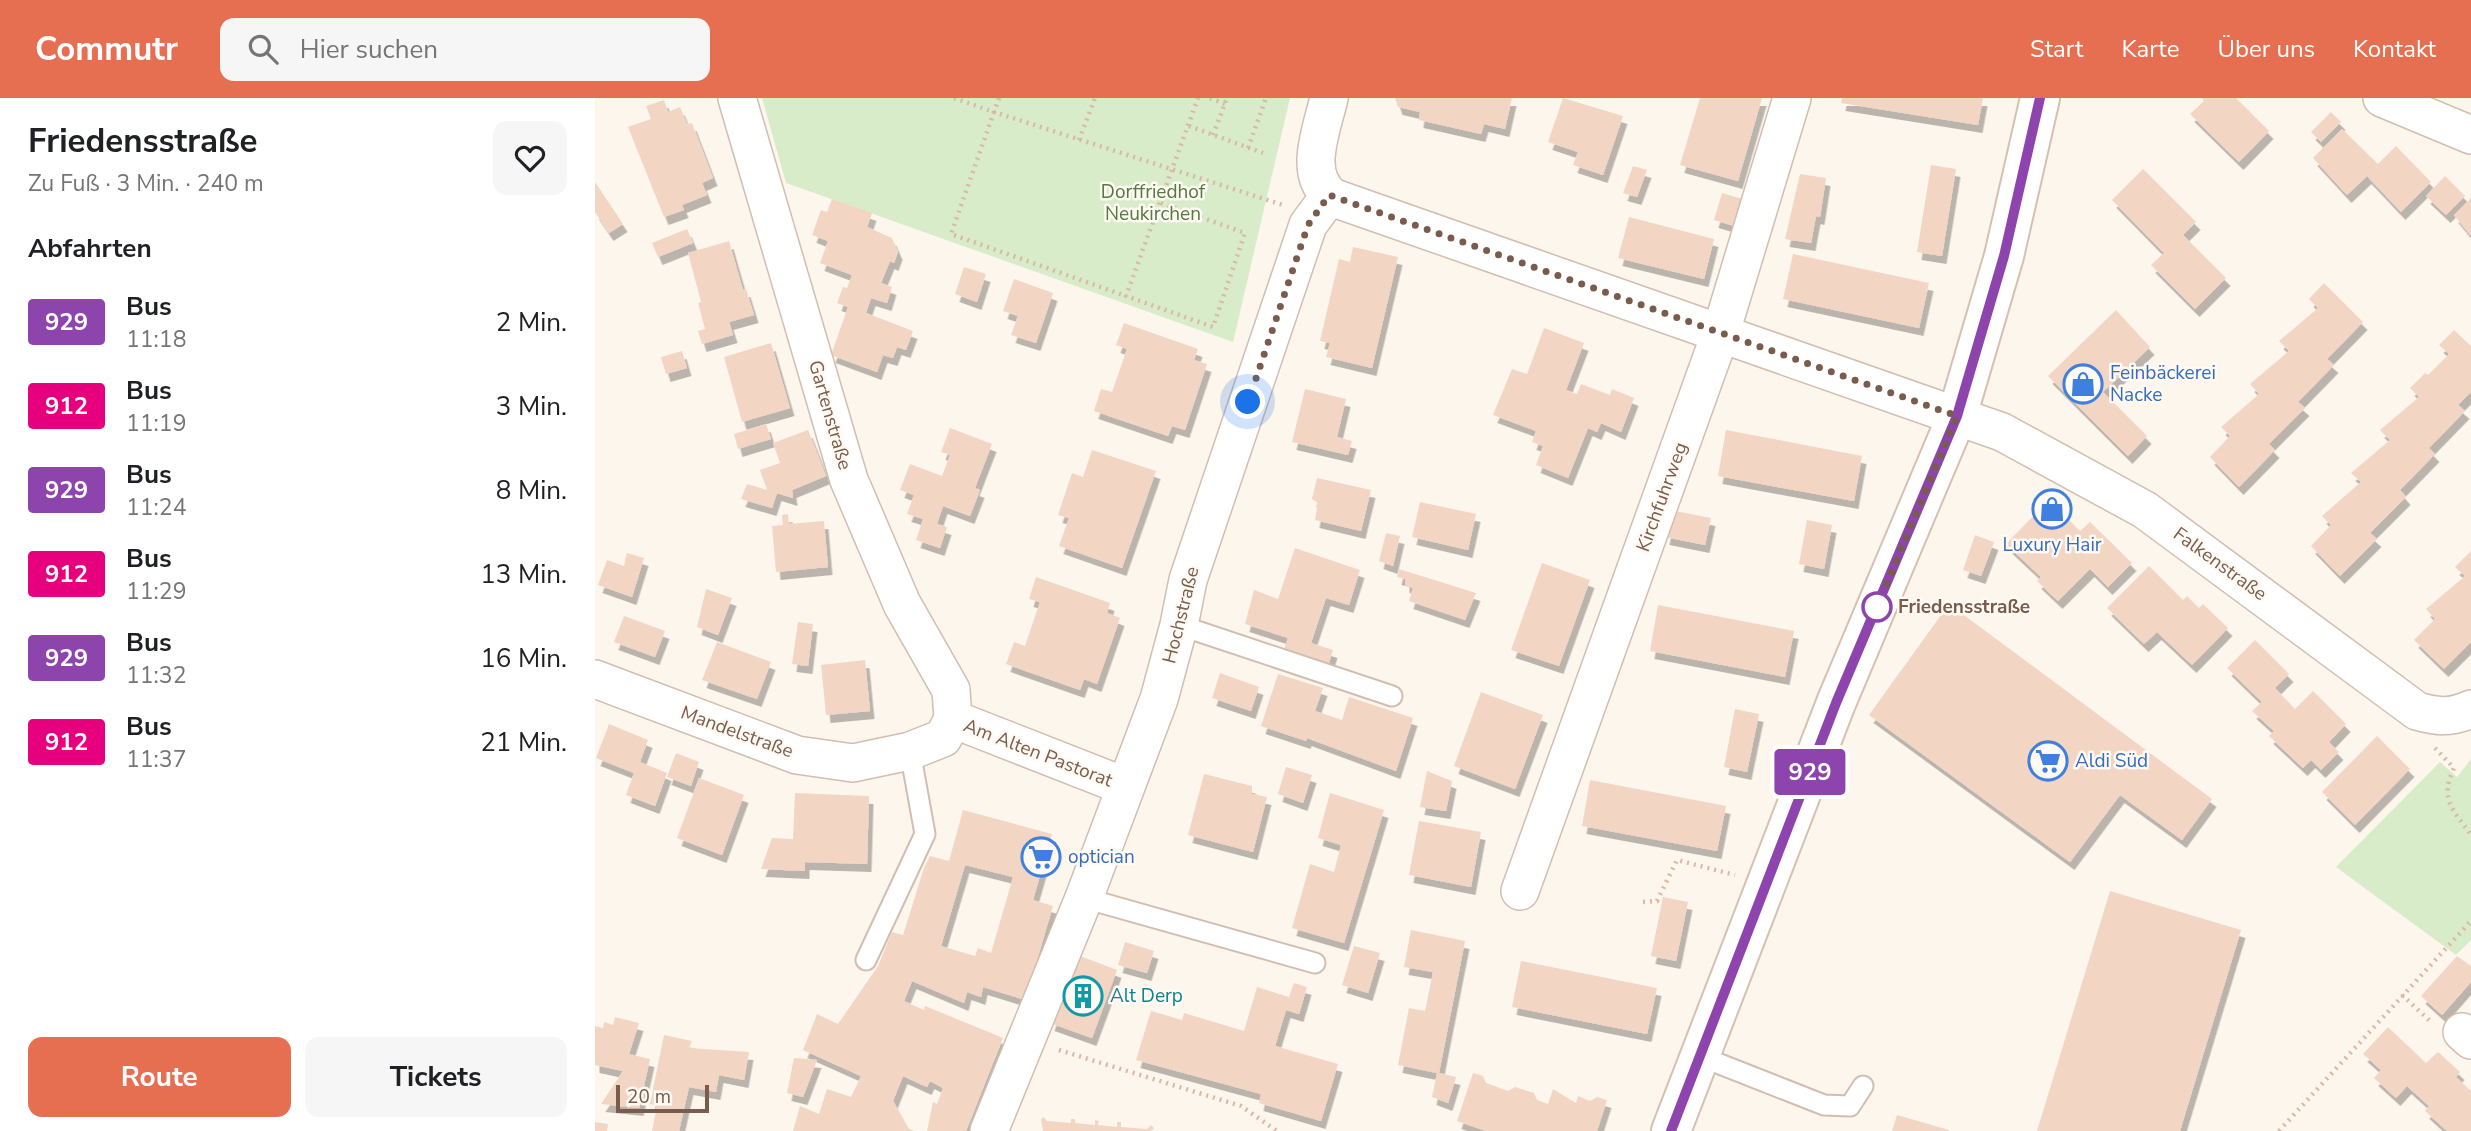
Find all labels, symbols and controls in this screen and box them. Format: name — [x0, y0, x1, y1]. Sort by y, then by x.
search box — [220, 18, 710, 81]
text: Commutr — [35, 27, 178, 72]
icon: search — [244, 30, 282, 68]
text: Hier suchen — [300, 32, 438, 67]
text: Start — [2030, 33, 2083, 65]
text: Karte — [2121, 33, 2179, 65]
text: Über uns — [2217, 33, 2315, 65]
text: Kontakt — [2353, 33, 2436, 65]
text: Friedensstraße — [28, 119, 257, 164]
button: heart — [493, 121, 567, 195]
text: Zu Fuß · 3 Min. · 240 m — [28, 168, 264, 199]
park label: Dorffriedhof Neukirchen — [1101, 179, 1206, 227]
text: Abfahrten — [28, 231, 152, 266]
text: Bus — [126, 289, 172, 324]
text: 2 Min. — [496, 305, 567, 340]
text: 929 — [45, 306, 88, 338]
text: 11:18 — [126, 324, 186, 355]
street label: Gartenstraße — [802, 357, 858, 473]
place label: Feinbäckerei Nacke — [2110, 360, 2216, 408]
shop icon: Feinbäckerei Nacke — [2062, 363, 2104, 405]
text: Bus — [126, 373, 172, 408]
your location — [1230, 384, 1265, 419]
text: 3 Min. — [496, 389, 567, 424]
text: 912 — [45, 390, 88, 422]
text: 11:19 — [126, 408, 186, 439]
street label: Kirchfuhrweg — [1630, 439, 1694, 555]
text: Bus — [126, 457, 172, 492]
text: 8 Min. — [496, 473, 567, 508]
text: 929 — [45, 474, 88, 506]
shop icon: Luxury Hair — [2031, 488, 2073, 530]
text: 11:24 — [126, 492, 186, 523]
street label: Falkenstraße — [2168, 521, 2272, 607]
place label: Luxury Hair — [2002, 532, 2102, 558]
text: Bus — [126, 541, 172, 576]
text: 13 Min. — [480, 557, 567, 592]
text: 912 — [45, 558, 88, 590]
street label: Hochstraße — [1156, 564, 1206, 666]
text: 11:29 — [126, 576, 186, 607]
marker: Friedensstraße — [1862, 592, 1892, 622]
place label: Friedensstraße — [1898, 594, 2030, 620]
text: Bus — [126, 625, 172, 660]
text: 16 Min. — [480, 641, 567, 676]
text: 929 — [45, 642, 88, 674]
text: 11:32 — [126, 660, 186, 691]
street label: Mandelstraße — [677, 700, 797, 764]
text: Bus — [126, 709, 172, 744]
street label: Am Alten Pastorat — [960, 713, 1117, 794]
text: 21 Min. — [480, 725, 567, 760]
text: 912 — [45, 726, 88, 758]
supermarket icon: Aldi Süd — [2027, 740, 2069, 782]
text: 11:37 — [126, 744, 186, 775]
place label: Aldi Süd — [2075, 748, 2148, 774]
line badge: 929 — [1770, 749, 1850, 795]
text: 929 — [1788, 756, 1832, 788]
supermarket icon: optician — [1020, 836, 1062, 878]
place label: optician — [1068, 844, 1135, 870]
building icon: Alt Derp — [1062, 975, 1104, 1017]
place label: Alt Derp — [1110, 983, 1183, 1009]
button: Route — [28, 1037, 291, 1117]
button: Tickets — [305, 1037, 567, 1117]
scale bar — [616, 1082, 709, 1114]
text: 20 m — [627, 1084, 671, 1110]

